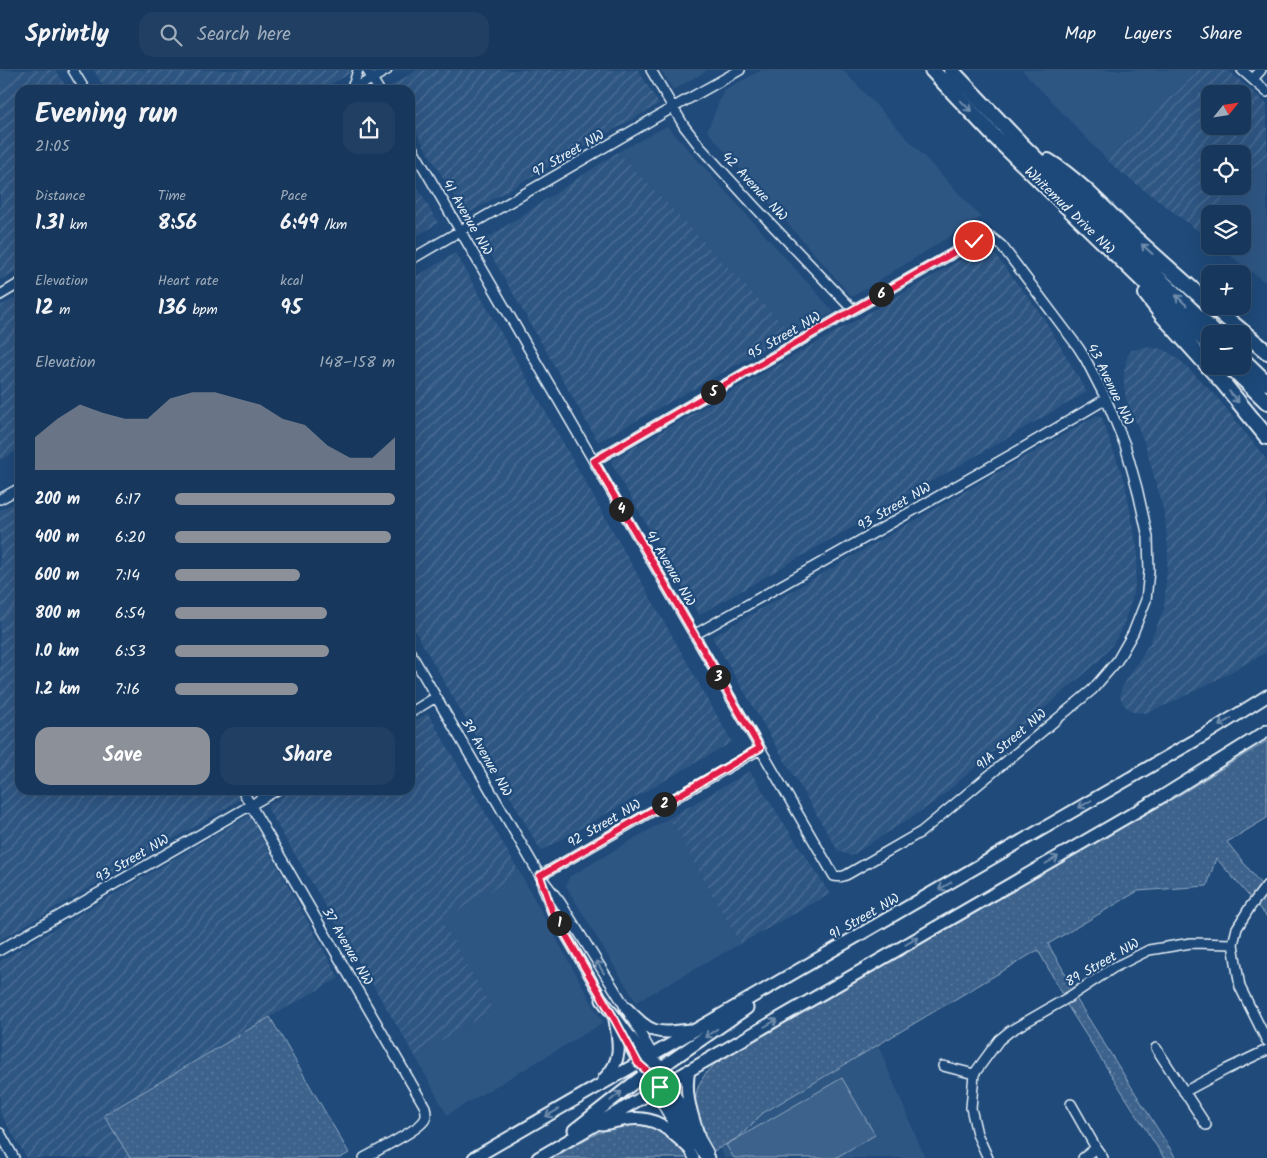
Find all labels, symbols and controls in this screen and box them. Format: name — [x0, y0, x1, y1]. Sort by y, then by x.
search box — [139, 12, 489, 57]
text: Sprintly — [25, 15, 109, 54]
text: Search here — [197, 20, 291, 50]
text: Map — [1065, 20, 1096, 49]
text: Layers — [1124, 20, 1172, 49]
text: Share — [1200, 20, 1242, 49]
icon: search — [157, 21, 185, 49]
north arrow — [1201, 85, 1251, 135]
map controls — [1201, 85, 1251, 375]
text: Evening run — [35, 92, 178, 137]
one-way arrow — [959, 99, 971, 111]
button: share — [343, 102, 395, 154]
street label: 97 Street NW — [528, 124, 609, 184]
text: 21:05 — [35, 134, 70, 159]
button: locate — [1201, 145, 1251, 195]
street label: 42 Avenue NW — [716, 147, 793, 227]
street label: Whitemud Drive NW — [1019, 161, 1120, 260]
street label: 41 Avenue NW — [436, 175, 498, 260]
text: Distance — [35, 185, 85, 207]
text: Time — [158, 185, 186, 207]
text: Pace — [280, 185, 307, 207]
button: layers — [1201, 205, 1251, 255]
text: 1.31 — [35, 207, 64, 240]
text: 8:56 — [158, 207, 197, 240]
text: 6:49 — [280, 207, 319, 240]
text: km — [64, 214, 87, 236]
text: /km — [319, 214, 347, 236]
pin — [953, 220, 995, 262]
icon: check — [960, 227, 988, 255]
one-way arrow — [1141, 243, 1154, 255]
button: + — [1201, 265, 1251, 315]
text: Elevation — [35, 270, 88, 292]
text: Heart rate — [158, 270, 219, 292]
text: kcal — [280, 270, 303, 292]
pin: 6 — [868, 282, 894, 306]
text: 6 — [878, 283, 885, 305]
text: 12 — [35, 292, 54, 325]
text: 136 — [158, 292, 187, 325]
text: 95 — [280, 292, 302, 325]
one-way arrow — [1175, 294, 1188, 306]
text: m — [54, 299, 70, 321]
text: bpm — [187, 299, 218, 321]
street label: 95 Street NW — [744, 306, 825, 366]
button: − — [1201, 325, 1251, 375]
street label: 43 Avenue NW — [1081, 340, 1139, 429]
text: Elevation — [35, 350, 96, 375]
text: 148–158 m — [319, 350, 395, 375]
pin: 5 — [700, 380, 726, 404]
text: 5 — [710, 381, 717, 403]
one-way arrow — [1228, 390, 1240, 403]
street label: 93 Street NW — [853, 477, 936, 537]
text: 200 m — [35, 487, 80, 512]
text: 6:17 — [115, 487, 140, 512]
pin: 4 — [608, 496, 634, 522]
text: 4 — [618, 498, 625, 520]
text: 400 m — [35, 525, 79, 550]
text: 6:20 — [115, 525, 145, 550]
street label: 41 Avenue NW — [639, 526, 701, 611]
text: 600 m — [35, 563, 79, 588]
text: 7:14 — [115, 563, 140, 588]
text: 800 m — [35, 601, 80, 626]
text: 6:54 — [115, 601, 145, 626]
text: 1.0 km — [35, 639, 79, 664]
text: 6:53 — [115, 639, 146, 664]
pin: 3 — [706, 664, 730, 690]
text: 3 — [715, 666, 722, 688]
text: 1.2 km — [35, 677, 80, 702]
text: 7:16 — [115, 677, 140, 702]
street label: 91A Street NW — [971, 703, 1052, 776]
street label: 39 Avenue NW — [455, 714, 518, 801]
one-way arrow — [1219, 717, 1233, 727]
button: Save — [35, 727, 210, 785]
button: Share — [220, 727, 395, 785]
pin: 2 — [652, 792, 676, 816]
text: 2 — [660, 793, 669, 815]
street label: 92 Street NW — [563, 794, 646, 854]
one-way arrow — [1078, 799, 1093, 809]
street label: 93 Street NW — [91, 829, 174, 889]
one-way arrow — [1045, 855, 1059, 865]
one-way arrow — [938, 881, 952, 891]
street label: 91 Street NW — [825, 888, 904, 946]
street label: 37 Avenue NW — [316, 903, 379, 990]
pin: 1 — [546, 910, 572, 936]
text: 1 — [557, 912, 562, 934]
street label: 89 Street NW — [1061, 933, 1144, 993]
one-way arrow — [904, 936, 918, 946]
one-way arrow — [595, 960, 605, 974]
one-way arrow — [763, 1017, 777, 1027]
one-way arrow — [704, 1028, 718, 1038]
pin — [639, 1066, 681, 1108]
icon: arrive — [646, 1073, 674, 1101]
one-way arrow — [609, 1091, 622, 1102]
one-way arrow — [544, 1108, 559, 1118]

